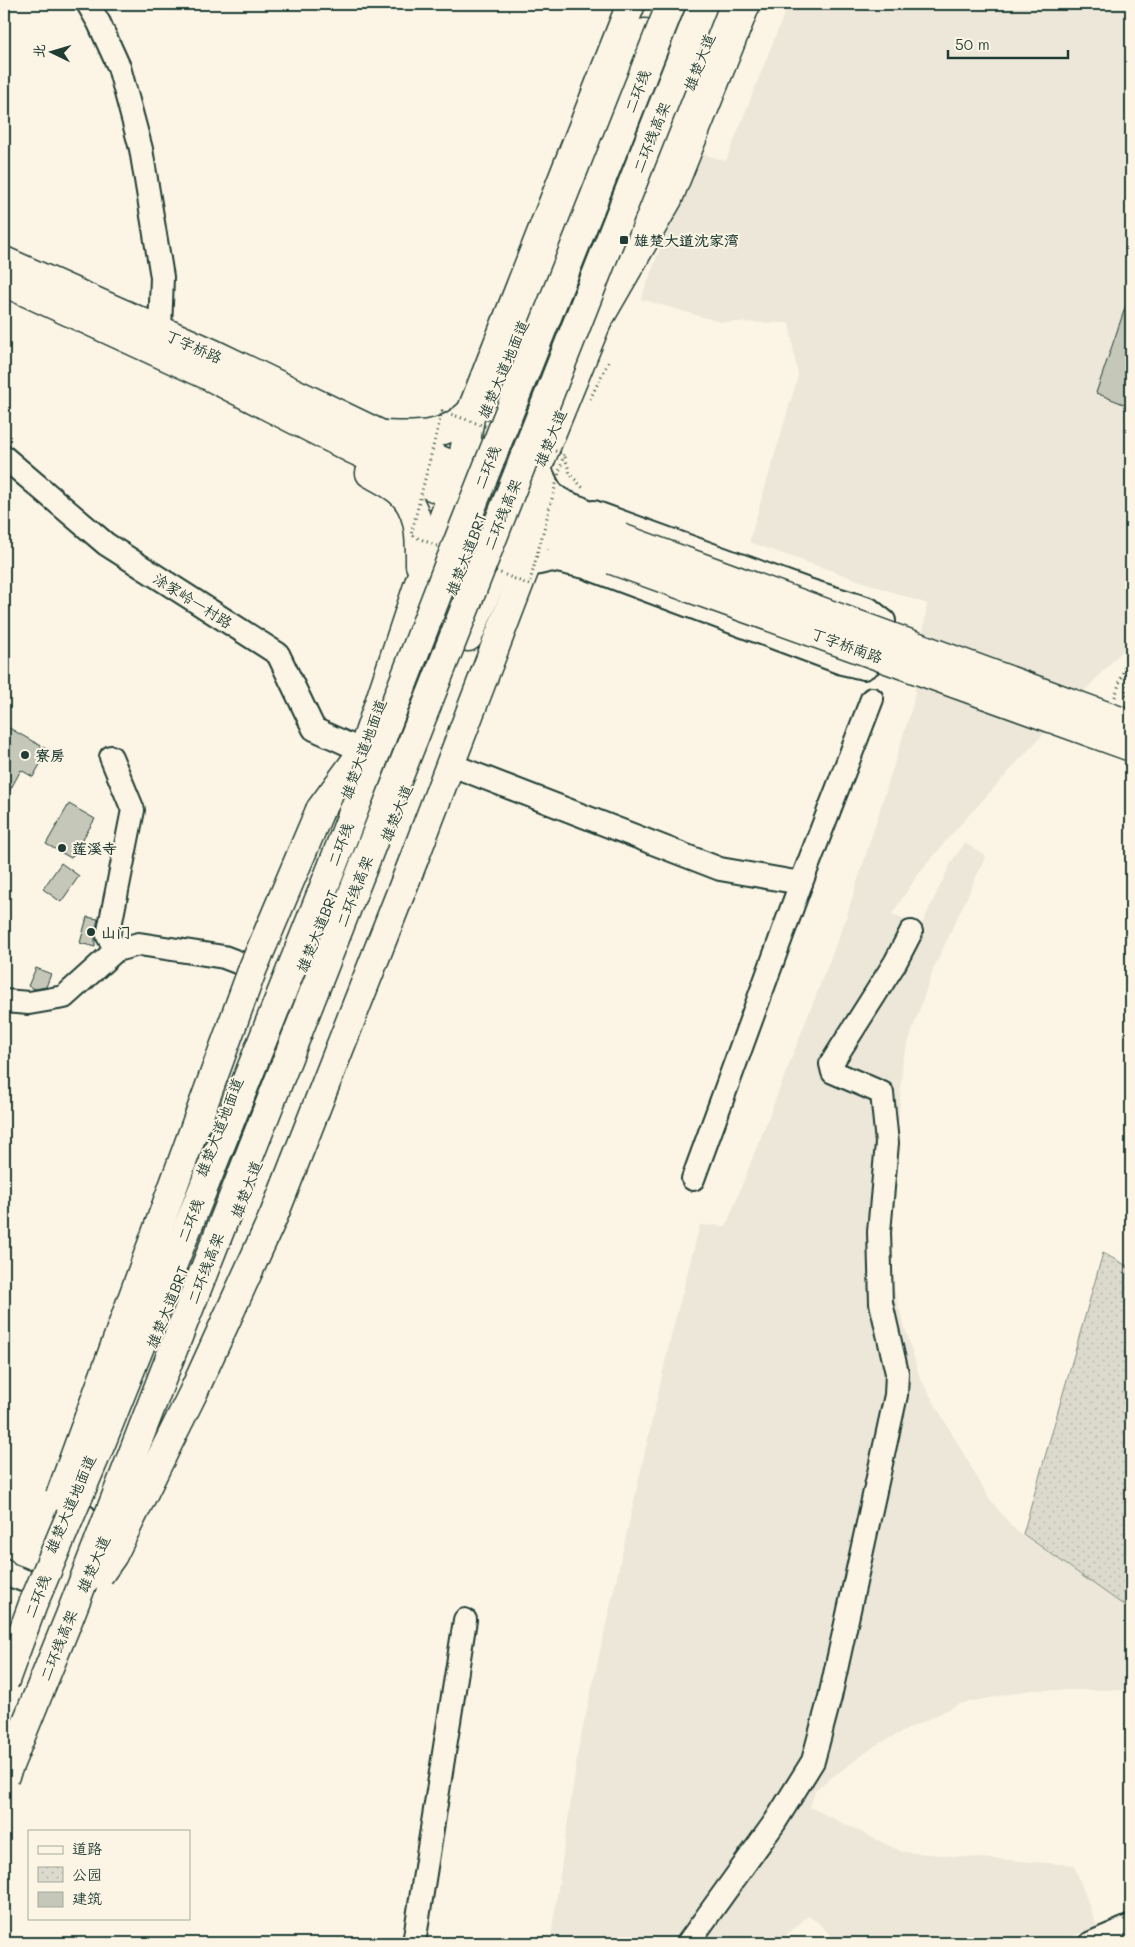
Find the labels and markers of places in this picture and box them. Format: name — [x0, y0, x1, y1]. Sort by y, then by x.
place label: 雄楚大道沈家湾 — [634, 230, 739, 250]
marker: 雄楚大道沈家湾 — [618, 234, 630, 246]
place label: 寮房 — [35, 745, 65, 765]
marker: 寮房 — [19, 749, 31, 761]
place label: 莲溪寺 — [72, 838, 117, 858]
marker: 莲溪寺 — [56, 842, 68, 854]
place label: 山门 — [101, 922, 131, 942]
marker: 山门 — [85, 926, 97, 938]

